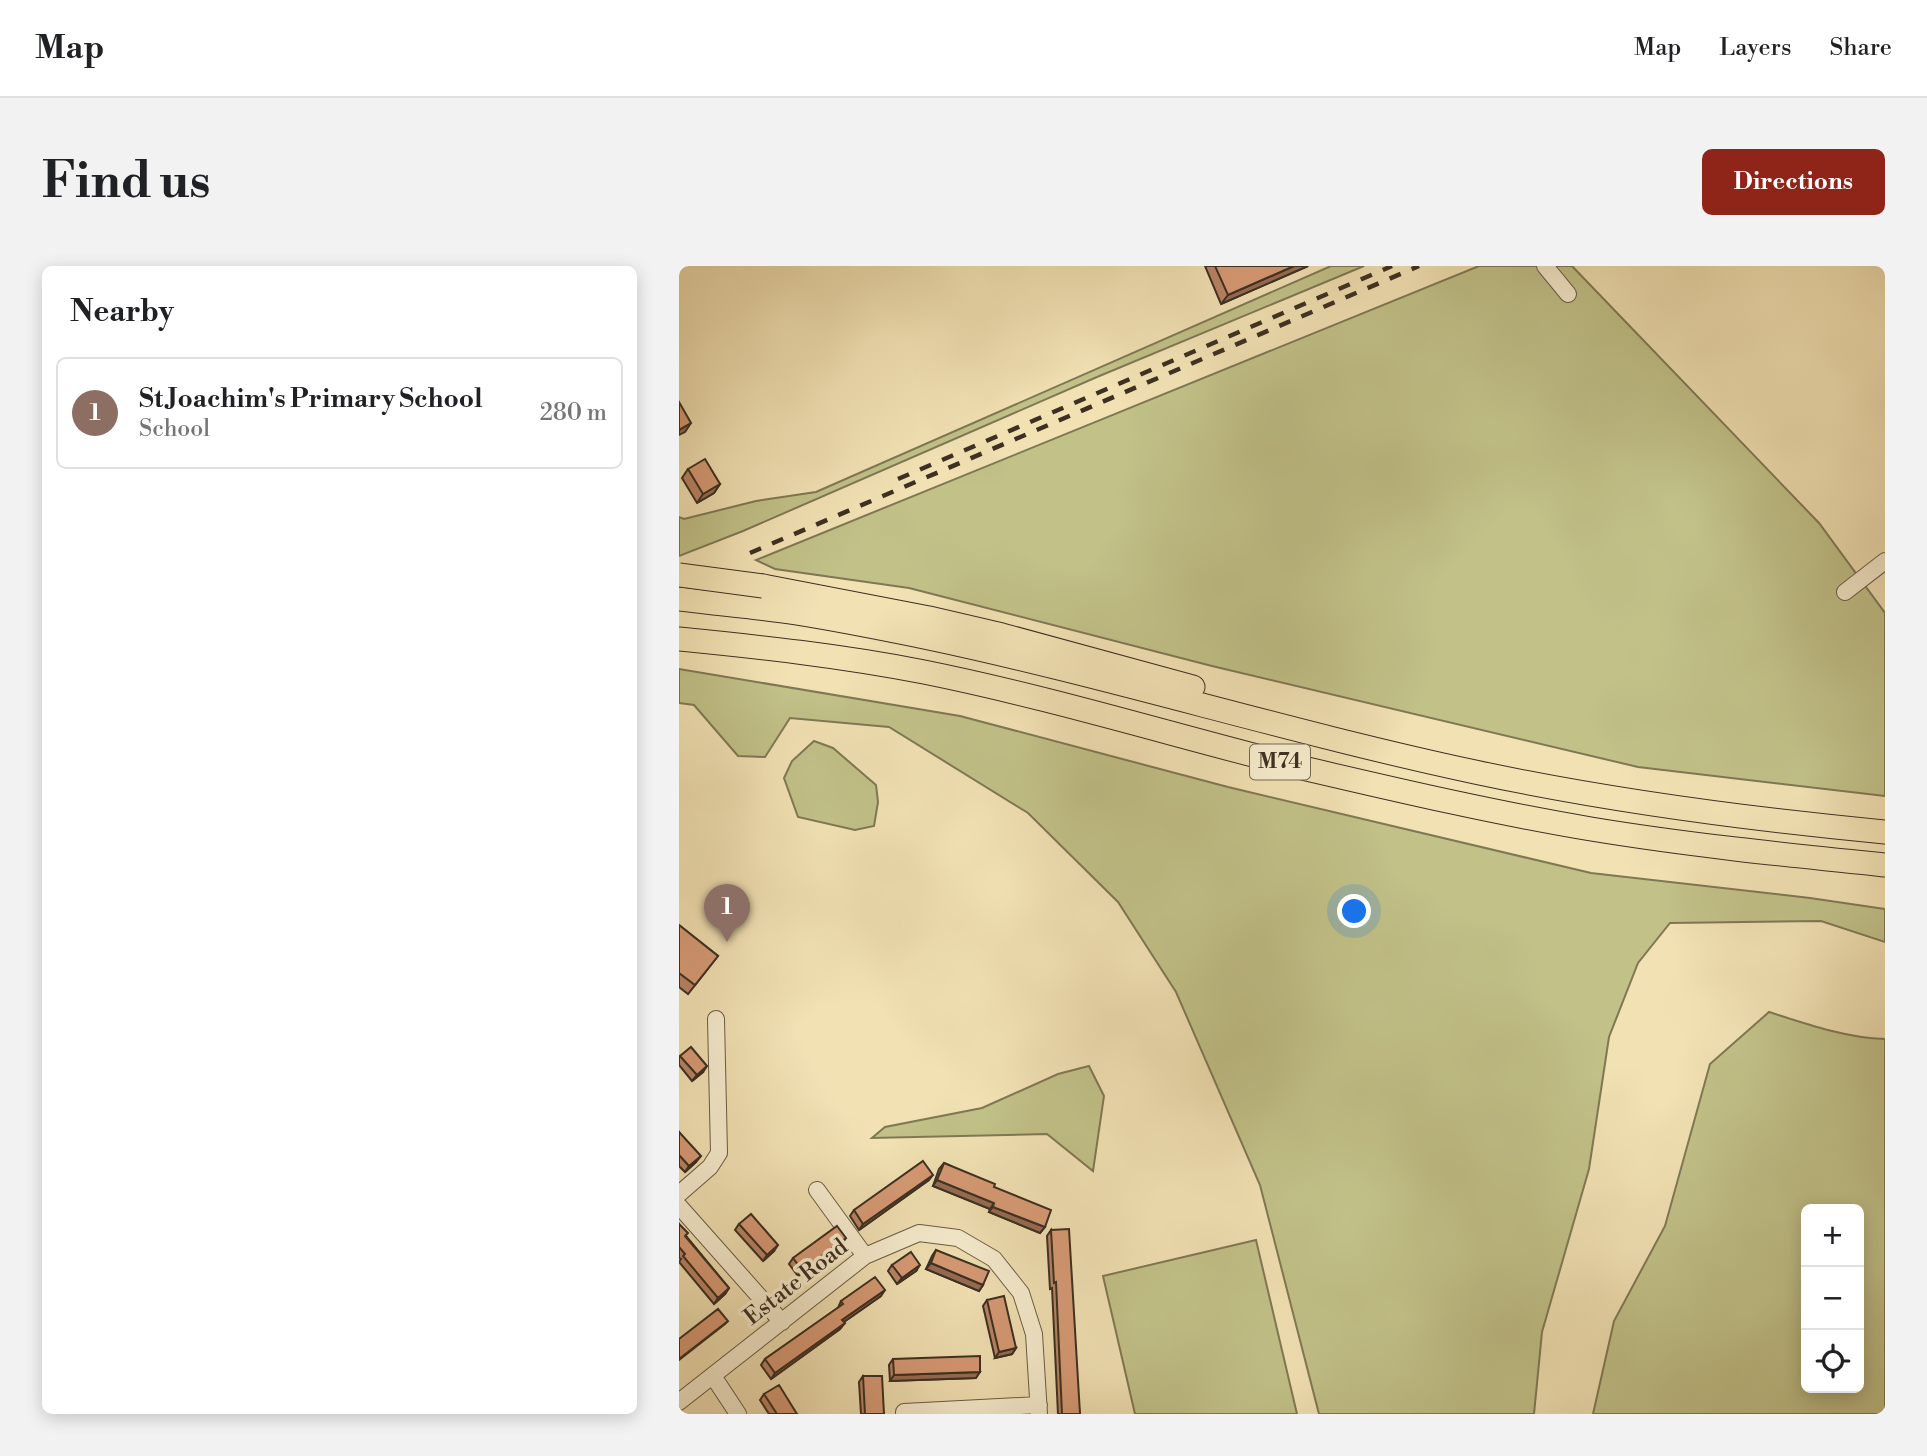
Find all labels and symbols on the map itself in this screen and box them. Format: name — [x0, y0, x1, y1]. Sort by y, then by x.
road number: M74 — [1250, 744, 1310, 780]
pin: 1 — [704, 884, 750, 942]
your location — [1337, 894, 1371, 928]
street label: Estate Road — [739, 1233, 853, 1331]

